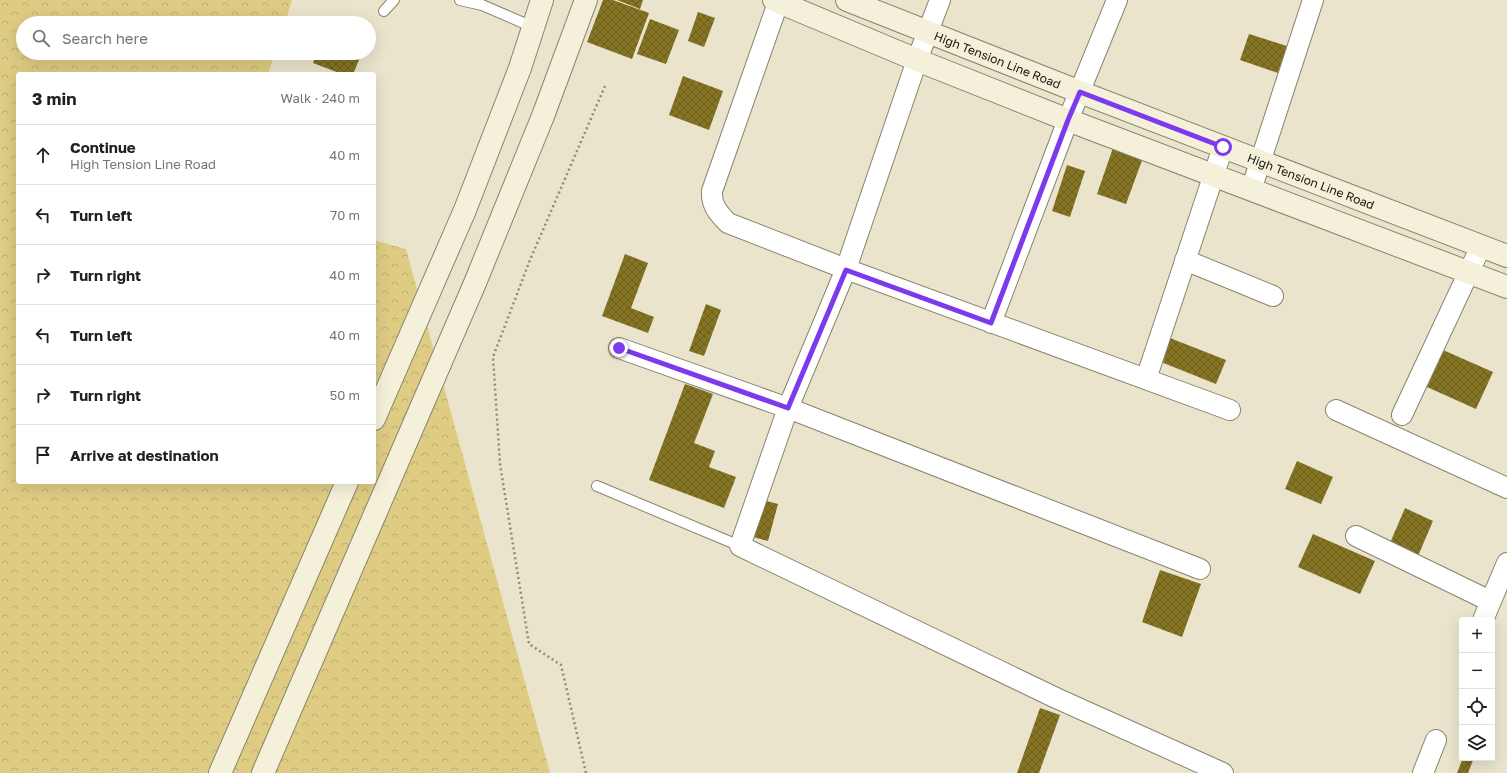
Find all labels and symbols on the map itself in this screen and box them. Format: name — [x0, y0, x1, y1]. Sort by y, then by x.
street label: High Tension Line Road — [932, 28, 1063, 91]
route start — [1214, 138, 1232, 156]
street label: High Tension Line Road — [1245, 150, 1377, 212]
route end — [610, 339, 628, 357]

